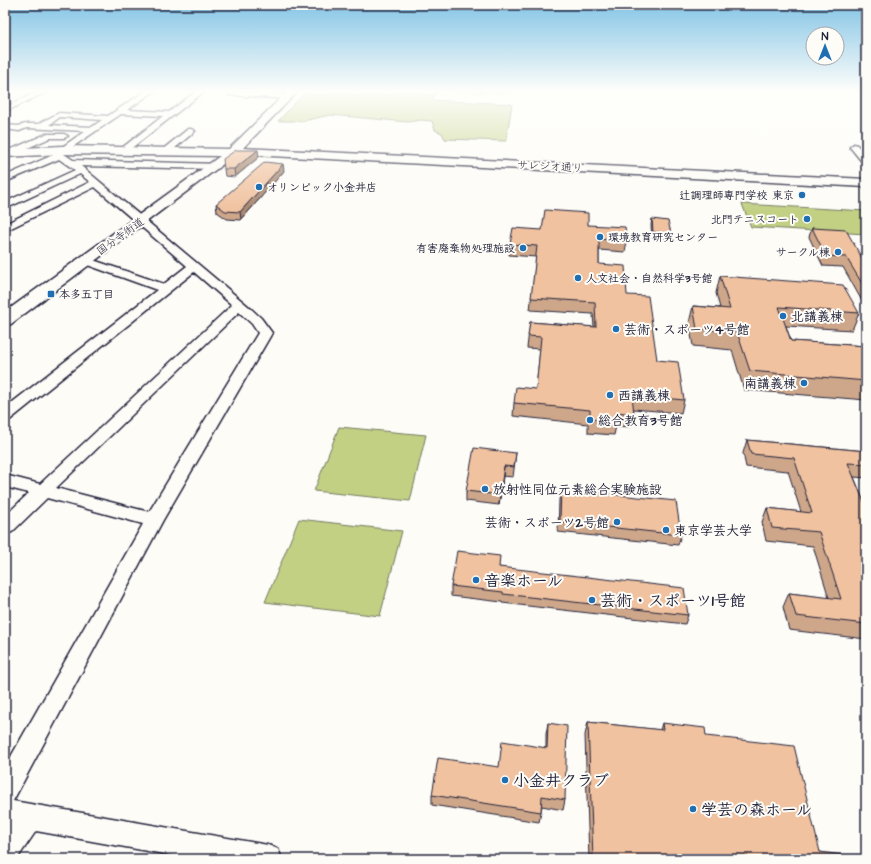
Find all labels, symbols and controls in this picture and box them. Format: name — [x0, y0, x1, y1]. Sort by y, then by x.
north arrow — [805, 26, 845, 66]
text: N — [822, 29, 829, 44]
street label: サレジオ通り — [517, 157, 583, 176]
place label: オリンピック小金井店 — [267, 180, 377, 195]
marker: オリンピック小金井店 — [254, 182, 264, 192]
place label: 辻調理師専門学校 東京 — [680, 188, 794, 203]
marker: 辻調理師専門学校 東京 — [797, 190, 807, 200]
place label: 北門テニスコート — [711, 212, 799, 227]
street label: 国分寺街道 — [94, 214, 147, 259]
marker: 北門テニスコート — [802, 214, 812, 224]
place label: 環境教育研究センター — [608, 230, 718, 245]
marker: 環境教育研究センター — [595, 232, 605, 242]
place label: 有害廃棄物処理施設 — [416, 241, 515, 256]
marker: 有害廃棄物処理施設 — [518, 243, 528, 253]
place label: サークル棟 — [775, 245, 831, 260]
marker: サークル棟 — [833, 247, 843, 257]
place label: 人文社会・自然科学3号館 — [586, 271, 713, 286]
marker: 人文社会・自然科学3号館 — [573, 273, 583, 283]
place label: 本多五丁目 — [59, 287, 114, 302]
marker: 本多五丁目 — [46, 289, 56, 299]
place label: 北講義棟 — [791, 308, 843, 326]
marker: 北講義棟 — [778, 311, 788, 321]
place label: 芸術・スポーツ4号館 — [624, 321, 750, 339]
marker: 芸術・スポーツ4号館 — [611, 324, 621, 334]
place label: 南講義棟 — [744, 375, 796, 393]
marker: 南講義棟 — [799, 378, 809, 388]
place label: 西講義棟 — [618, 387, 670, 405]
marker: 西講義棟 — [605, 390, 615, 400]
place label: 総合教育3号館 — [598, 412, 683, 430]
marker: 総合教育3号館 — [585, 415, 595, 425]
place label: 放射性同位元素総合実験施設 — [493, 481, 662, 499]
marker: 放射性同位元素総合実験施設 — [480, 484, 490, 494]
place label: 芸術・スポーツ2号館 — [485, 514, 609, 532]
marker: 芸術・スポーツ2号館 — [612, 517, 622, 527]
place label: 東京学芸大学 — [674, 522, 752, 540]
marker: 東京学芸大学 — [661, 525, 671, 535]
place label: 音楽ホール — [484, 570, 563, 592]
marker: 音楽ホール — [471, 575, 481, 585]
place label: 芸術・スポーツ1号館 — [600, 590, 746, 612]
marker: 芸術・スポーツ1号館 — [587, 595, 597, 605]
place label: 小金井クラブ — [513, 770, 609, 792]
marker: 小金井クラブ — [500, 775, 510, 785]
place label: 学芸の森ホール — [701, 799, 812, 821]
marker: 学芸の森ホール — [688, 804, 698, 814]

